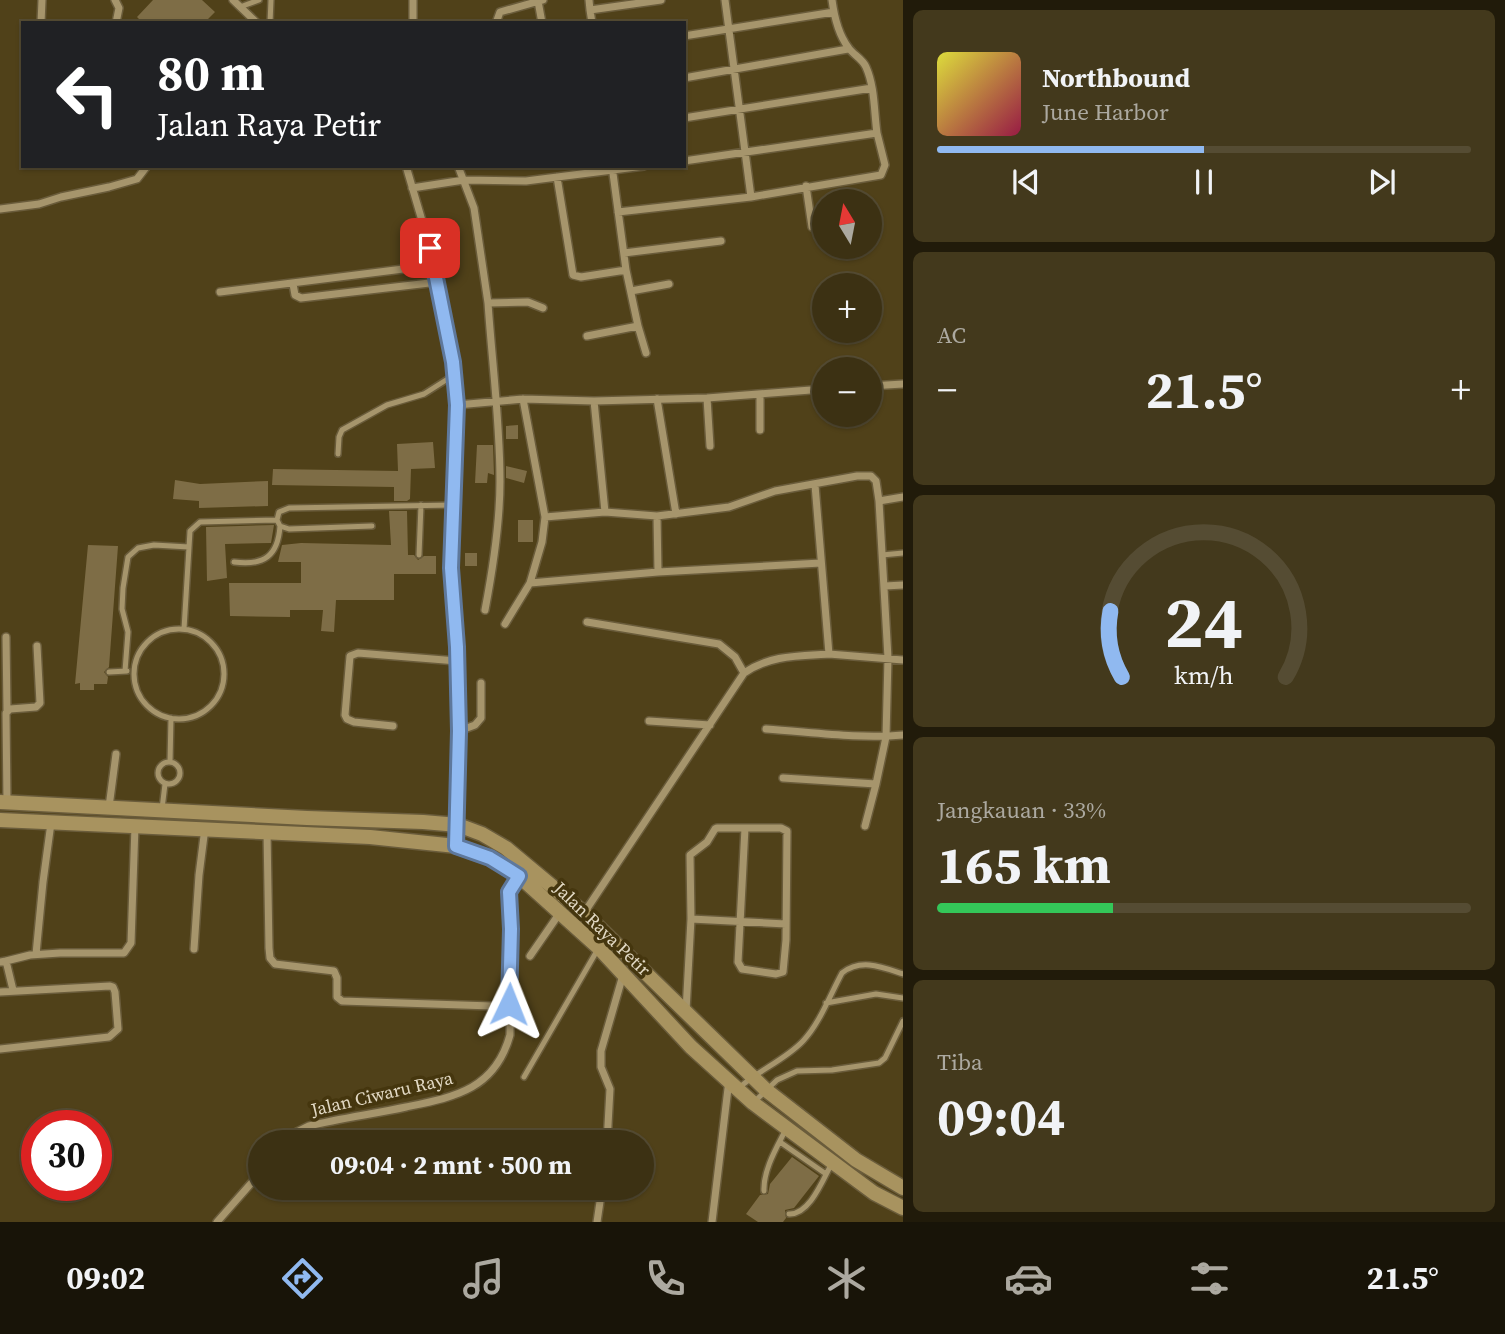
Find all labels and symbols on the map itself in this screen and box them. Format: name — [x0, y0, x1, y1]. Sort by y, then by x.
north arrow — [812, 189, 882, 259]
pin — [400, 218, 460, 278]
street label: Jalan Raya Petir — [548, 875, 657, 982]
position arrow — [472, 967, 546, 1041]
street label: Jalan Ciwaru Raya — [308, 1065, 456, 1122]
speed limit sign: 30 — [21, 1110, 112, 1201]

